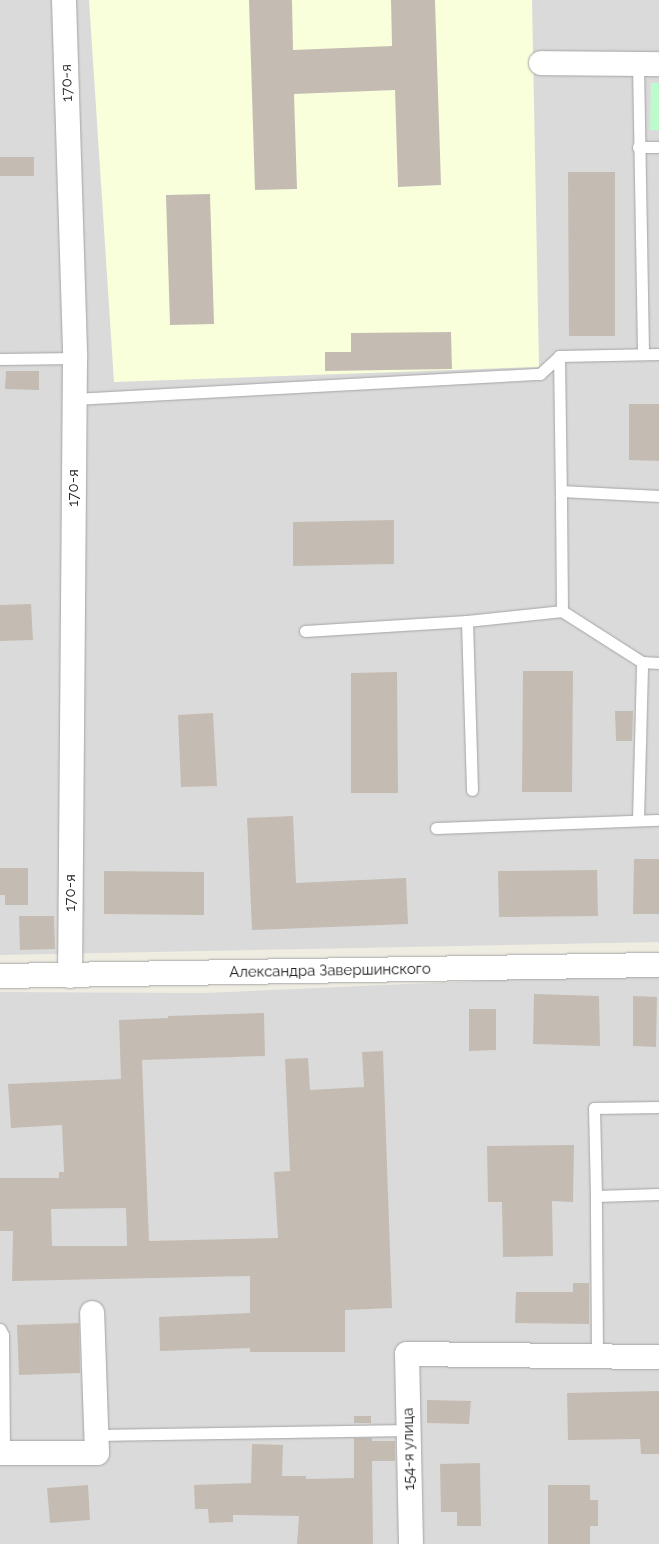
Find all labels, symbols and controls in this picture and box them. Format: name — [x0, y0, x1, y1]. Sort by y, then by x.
street label: 170-я — [57, 64, 77, 102]
street label: 170-я — [65, 469, 83, 507]
street label: 170-я — [62, 874, 80, 912]
street label: Александра Завершинского — [229, 960, 431, 982]
street label: 154-я улица — [399, 1407, 419, 1491]

